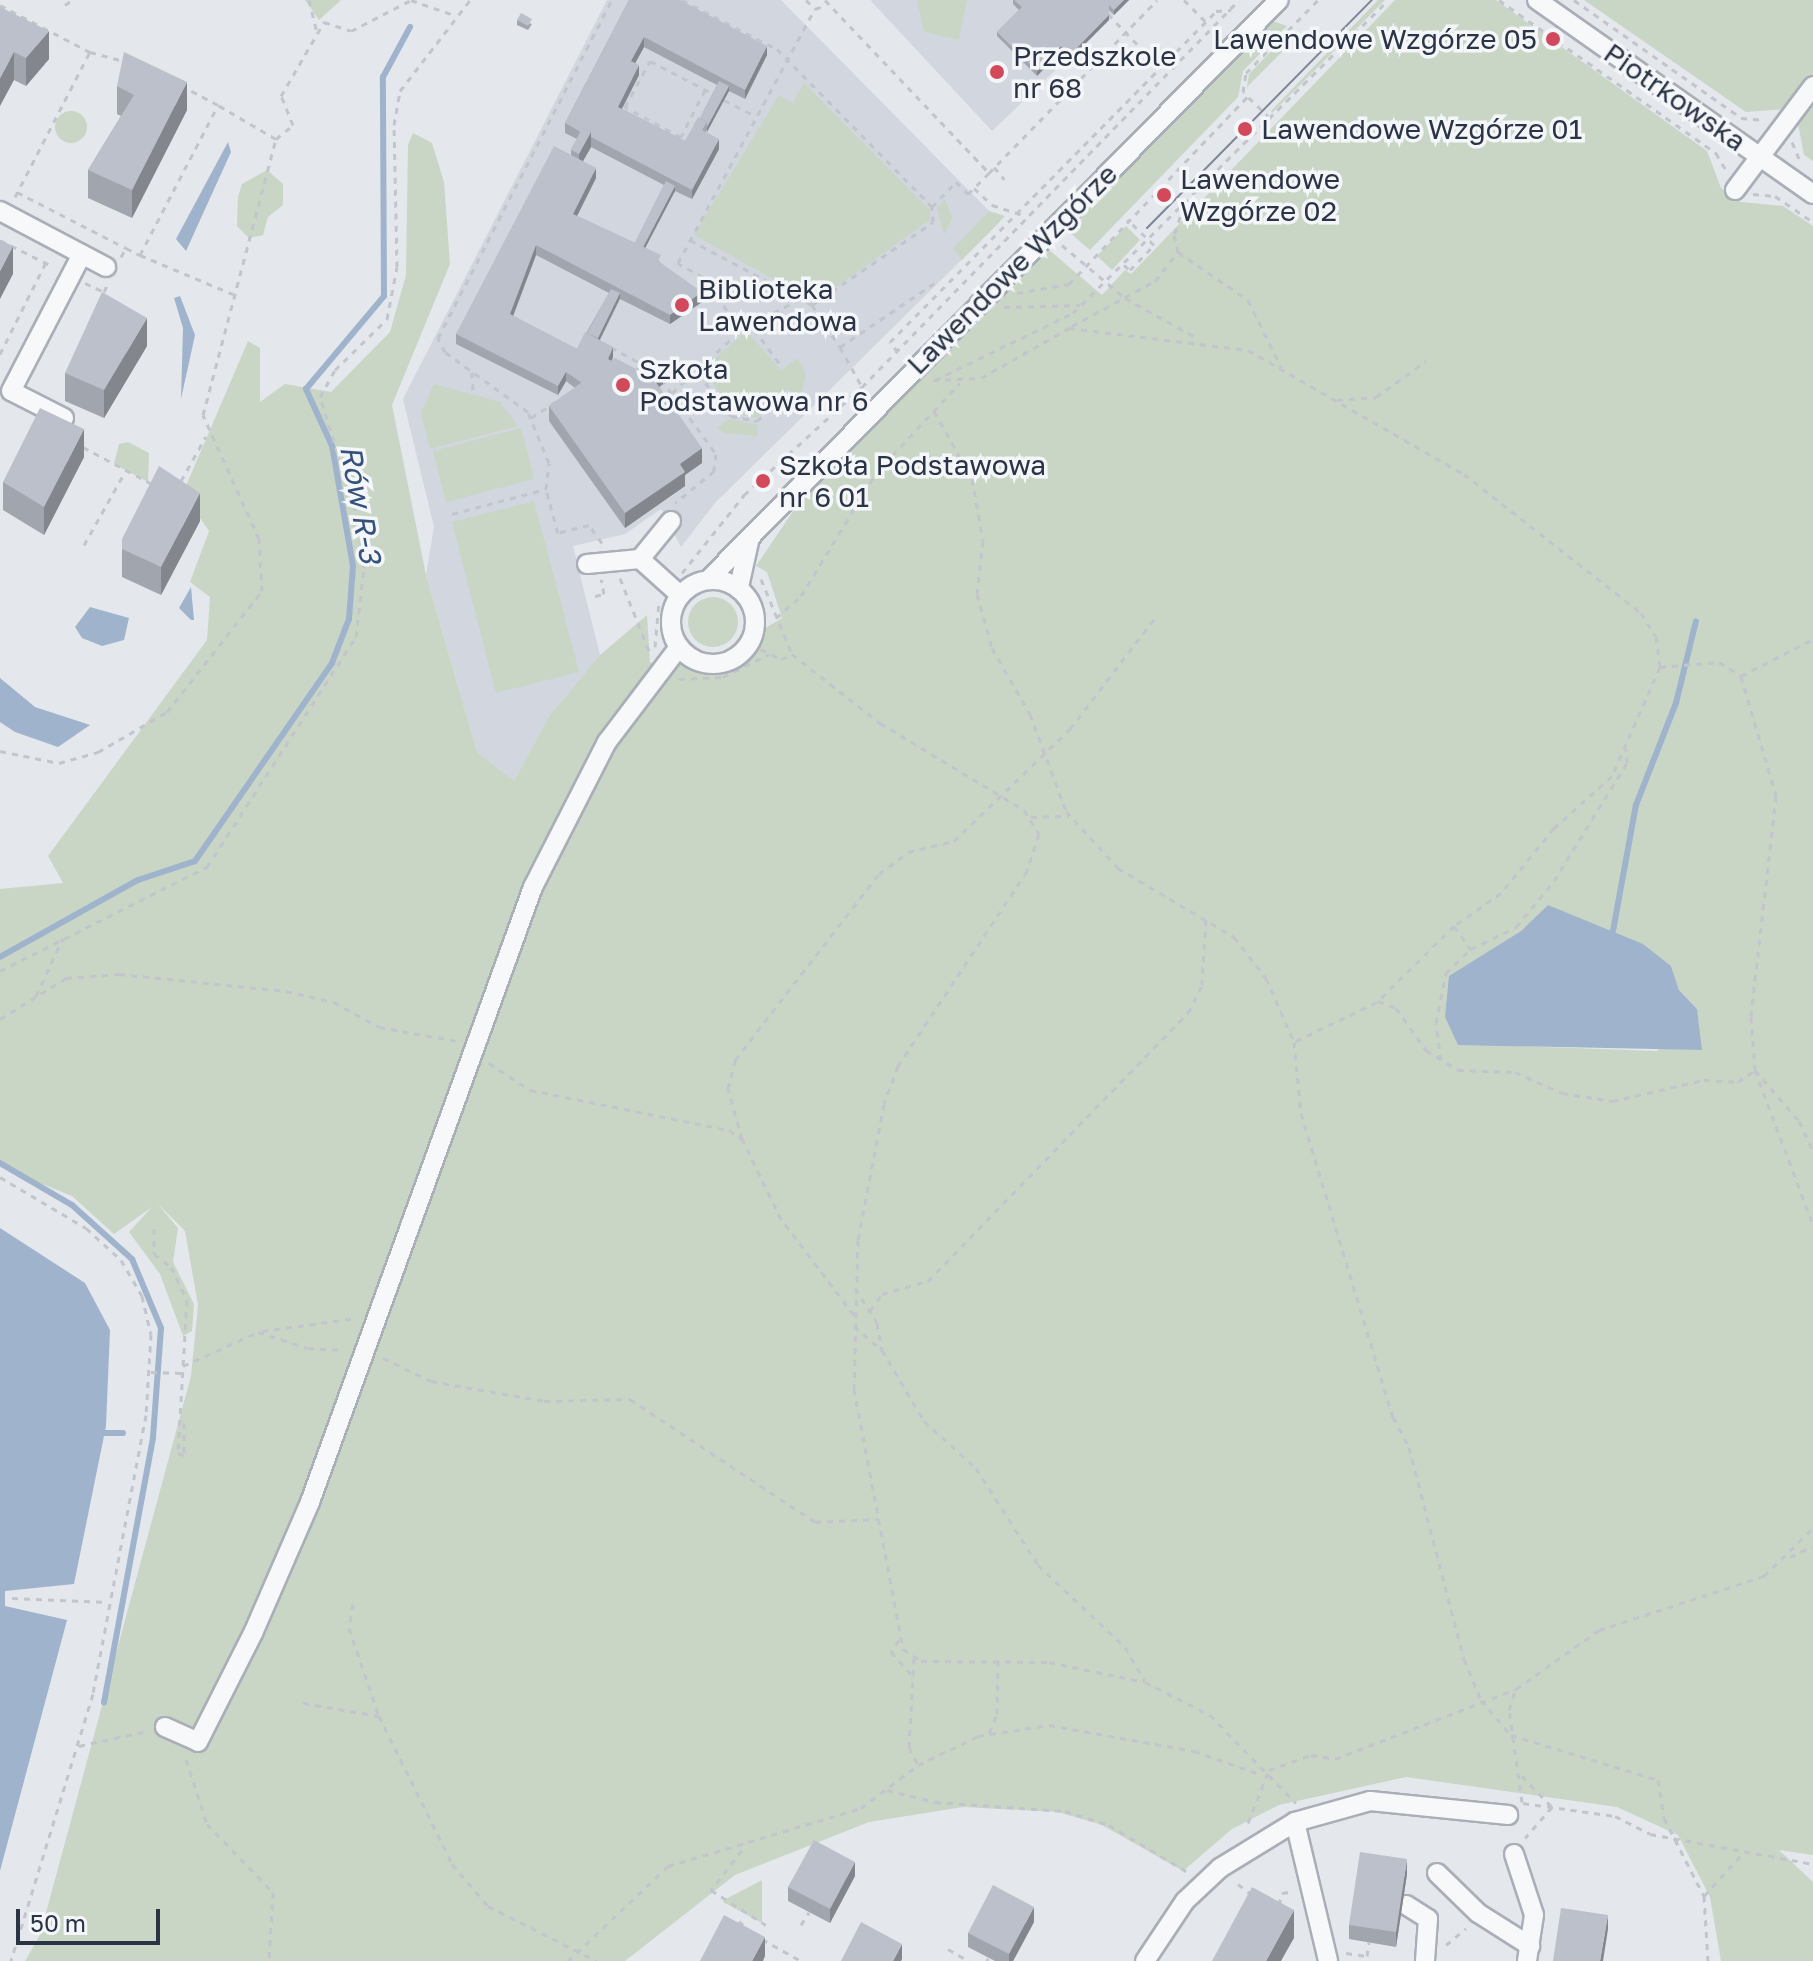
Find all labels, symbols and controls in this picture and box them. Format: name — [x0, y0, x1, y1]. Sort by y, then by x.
place label: Lawendowe Wzgórze 05 — [1213, 22, 1537, 56]
marker: Lawendowe Wzgórze 05 — [1544, 30, 1562, 48]
street label: Piotrkowska — [1598, 36, 1752, 158]
place label: Przedszkole nr 68 — [1013, 39, 1176, 105]
marker: Przedszkole nr 68 — [988, 63, 1006, 81]
place label: Lawendowe Wzgórze 01 — [1261, 112, 1582, 146]
marker: Lawendowe Wzgórze 01 — [1236, 120, 1254, 138]
street label: Lawendowe Wzgórze — [900, 157, 1124, 381]
place label: Lawendowe Wzgórze 02 — [1180, 162, 1340, 228]
marker: Lawendowe Wzgórze 02 — [1155, 186, 1173, 204]
place label: Biblioteka Lawendowa — [698, 272, 857, 338]
marker: Biblioteka Lawendowa — [673, 296, 691, 314]
place label: Szkoła Podstawowa nr 6 — [639, 352, 869, 418]
marker: Szkoła Podstawowa nr 6 — [614, 376, 632, 394]
water label: Rów R-3 — [333, 442, 389, 566]
place label: Szkoła Podstawowa nr 6 01 — [779, 448, 1046, 514]
marker: Szkoła Podstawowa nr 6 01 — [754, 472, 772, 490]
scale bar — [20, 1893, 164, 1943]
text: 50 m — [30, 1908, 86, 1937]

